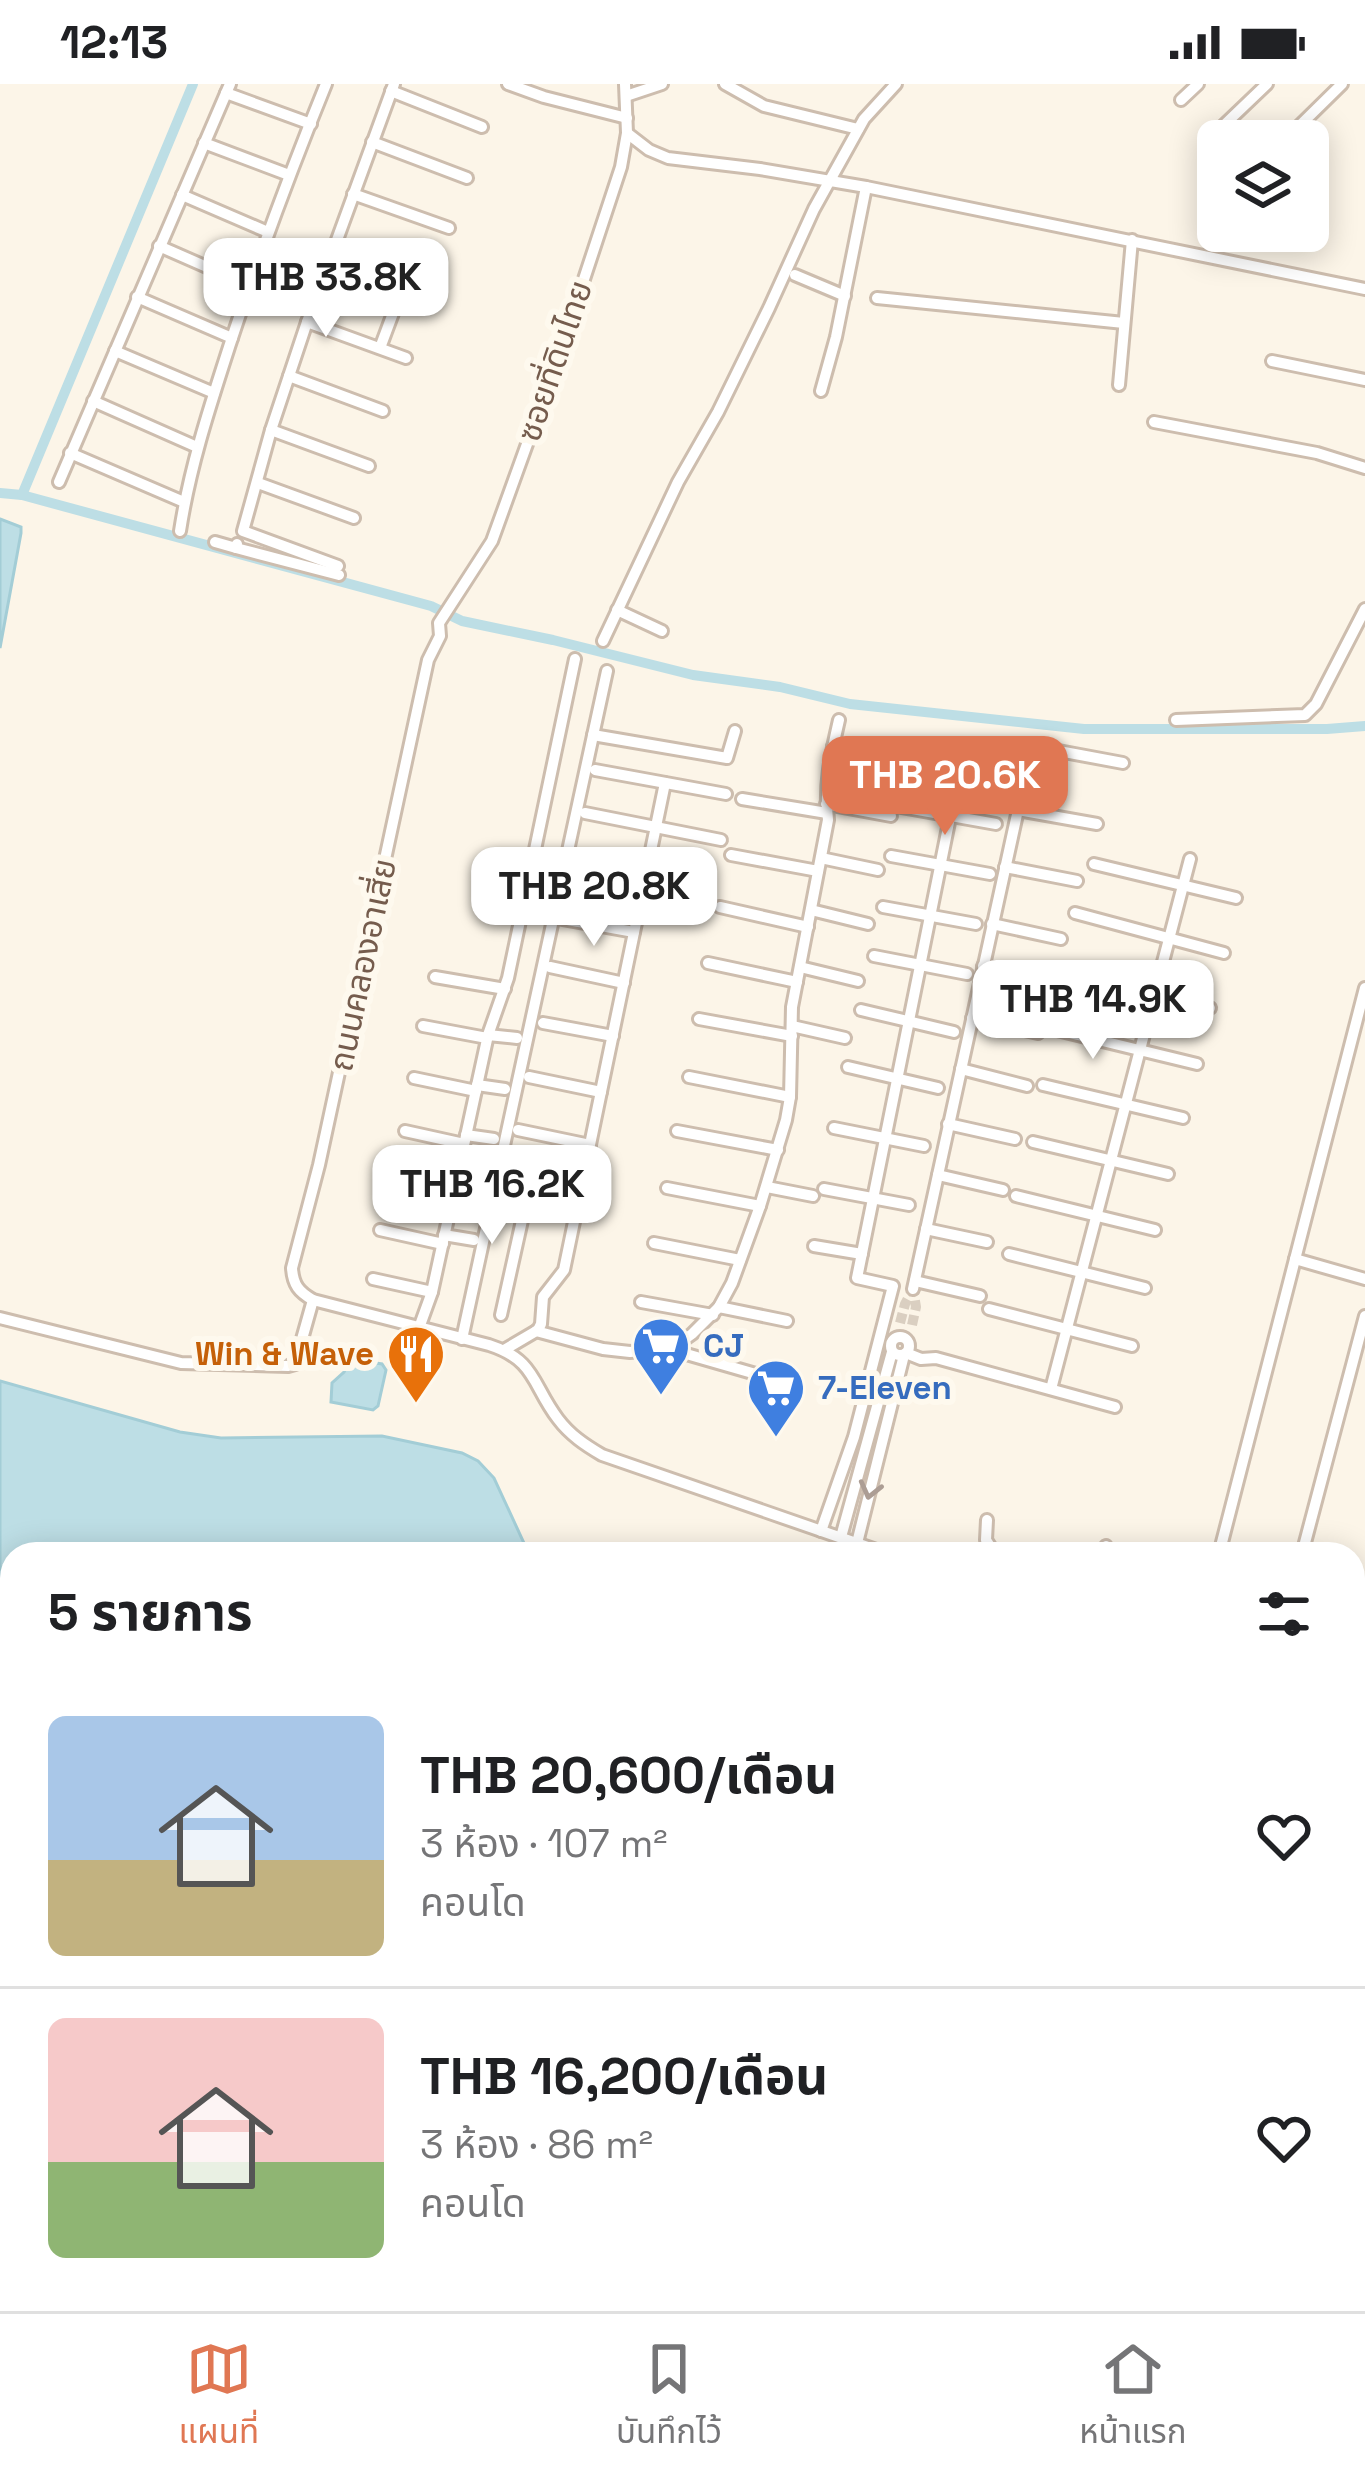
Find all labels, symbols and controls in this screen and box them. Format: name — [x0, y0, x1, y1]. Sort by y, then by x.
text: 12:13 — [60, 14, 168, 71]
map controls — [1197, 120, 1329, 252]
button: layers — [1197, 120, 1329, 252]
pin: THB 33.8K — [189, 238, 463, 340]
text: THB 33.8K — [230, 252, 422, 301]
street label: ซอยที่ดินไทย — [506, 274, 602, 447]
pin: THB 20.6K — [808, 736, 1082, 838]
text: THB 20.6K — [849, 750, 1041, 799]
pin: THB 20.8K — [457, 847, 731, 949]
street label: ถนนคลองอาเสี่ย — [318, 854, 406, 1075]
text: THB 20.8K — [498, 861, 690, 910]
pin: THB 14.9K — [956, 960, 1230, 1062]
text: THB 14.9K — [1000, 974, 1186, 1023]
pin: THB 16.2K — [355, 1145, 629, 1247]
text: THB 16.2K — [399, 1159, 585, 1208]
supermarket icon: CJ — [630, 1315, 692, 1397]
restaurant icon: Win & Wave — [385, 1323, 447, 1405]
place label: CJ — [703, 1325, 744, 1367]
place label: Win & Wave — [195, 1333, 374, 1375]
supermarket icon: 7-Eleven — [745, 1357, 807, 1439]
place label: 7-Eleven — [818, 1367, 952, 1409]
one-way arrow — [859, 1479, 884, 1499]
text: 5 รายการ — [48, 1580, 252, 1645]
icon: filters — [1251, 1581, 1317, 1647]
text: THB 20,600/เดือน — [420, 1743, 837, 1808]
icon: home — [144, 1764, 288, 1908]
icon: heart — [1251, 1803, 1317, 1869]
text: 3 ห้อง · 107 m² — [420, 1819, 668, 1868]
text: คอนโด — [420, 1878, 526, 1927]
text: THB 16,200/เดือน — [420, 2044, 828, 2109]
icon: home — [144, 2066, 288, 2210]
icon: heart — [1251, 2105, 1317, 2171]
text: 3 ห้อง · 86 m² — [420, 2120, 653, 2169]
text: คอนโด — [420, 2179, 526, 2228]
tab: แผนที่ — [179, 2336, 259, 2458]
tab: บันทึกไว้ — [616, 2336, 722, 2458]
tab: หน้าแรก — [1079, 2336, 1186, 2458]

